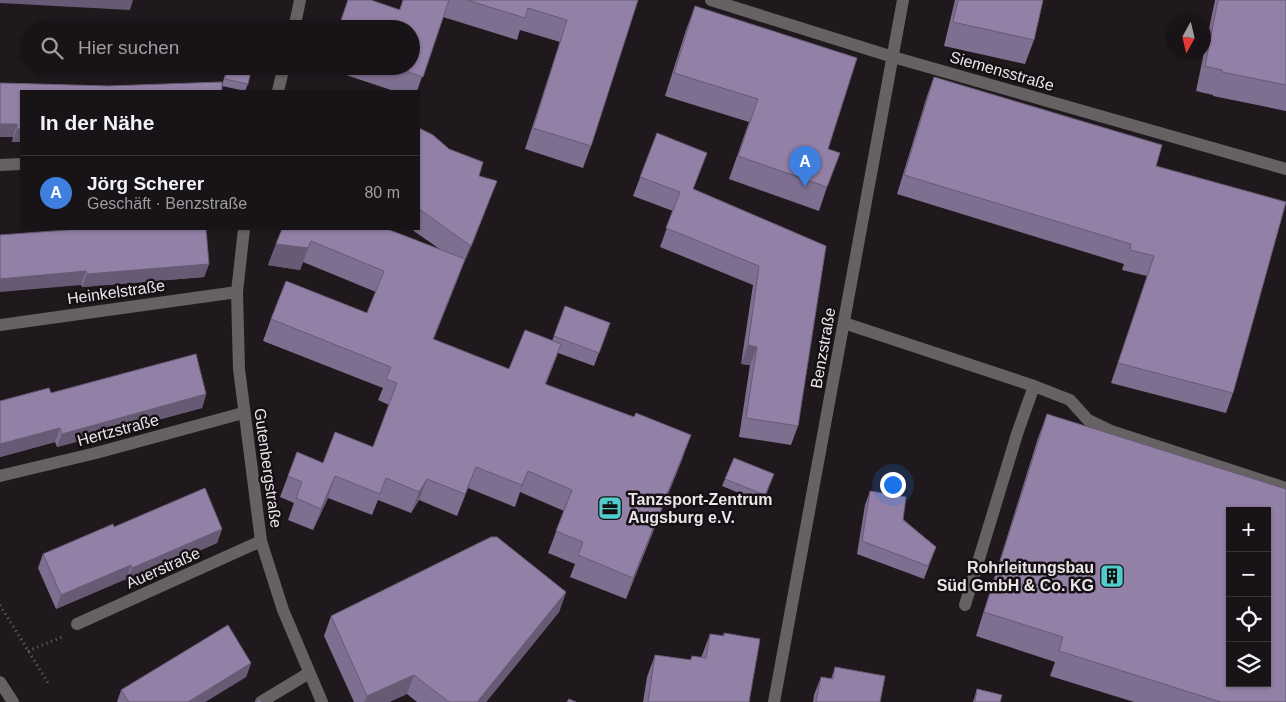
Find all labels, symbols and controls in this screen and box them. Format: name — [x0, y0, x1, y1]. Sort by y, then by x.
north arrow — [1166, 15, 1211, 60]
search box — [20, 20, 420, 75]
icon: search — [38, 34, 66, 62]
text: Hier suchen — [78, 37, 179, 58]
street label: Siemensstraße — [948, 48, 1056, 94]
text: In der Nähe — [40, 111, 154, 134]
pin: A — [789, 146, 821, 187]
text: Jörg Scherer — [87, 173, 204, 194]
text: A — [50, 184, 62, 201]
text: 80 m — [364, 184, 400, 201]
text: Geschäft · Benzstraße — [87, 195, 247, 212]
street label: Heinkelstraße — [66, 277, 166, 307]
street label: Benzstraße — [808, 306, 838, 390]
street label: Gutenbergstraße — [251, 407, 285, 529]
street label: Hertzstraße — [75, 411, 161, 449]
your location — [880, 472, 906, 498]
place label: Tanzsport-Zentrum Augsburg e.V. — [628, 491, 773, 526]
office icon: Tanzsport-Zentrum Augsburg e.V. — [597, 495, 623, 521]
map controls — [1226, 507, 1271, 687]
button: + — [1226, 507, 1271, 552]
street label: Auerstraße — [123, 544, 203, 592]
button: − — [1226, 552, 1271, 597]
place label: Rohrleitungsbau Süd GmbH & Co. KG — [937, 559, 1094, 594]
building icon: Rohrleitungsbau Süd GmbH & Co. KG — [1099, 563, 1125, 589]
button: locate — [1226, 597, 1271, 642]
button: layers — [1226, 642, 1271, 687]

